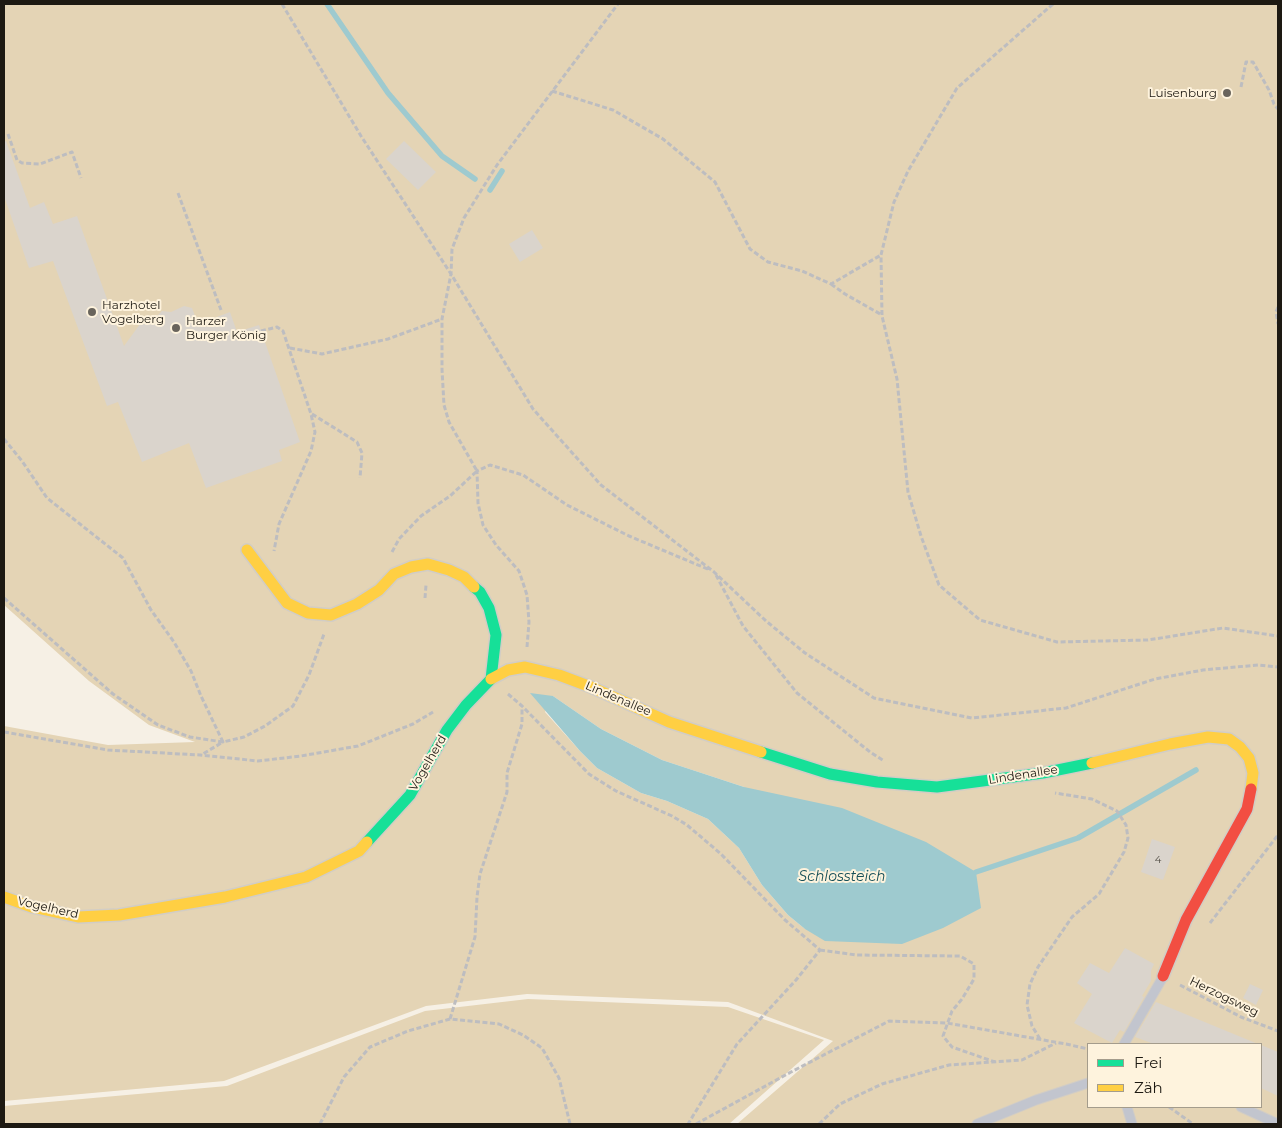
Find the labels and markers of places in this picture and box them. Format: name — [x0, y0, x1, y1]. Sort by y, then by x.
place label: Luisenburg — [1148, 86, 1217, 100]
marker: Luisenburg — [1221, 87, 1233, 99]
place label: Harzhotel Vogelberg — [102, 298, 164, 326]
marker: Harzhotel Vogelberg — [86, 306, 98, 318]
place label: Harzer Burger König — [186, 314, 267, 342]
marker: Harzer Burger König — [170, 322, 182, 334]

